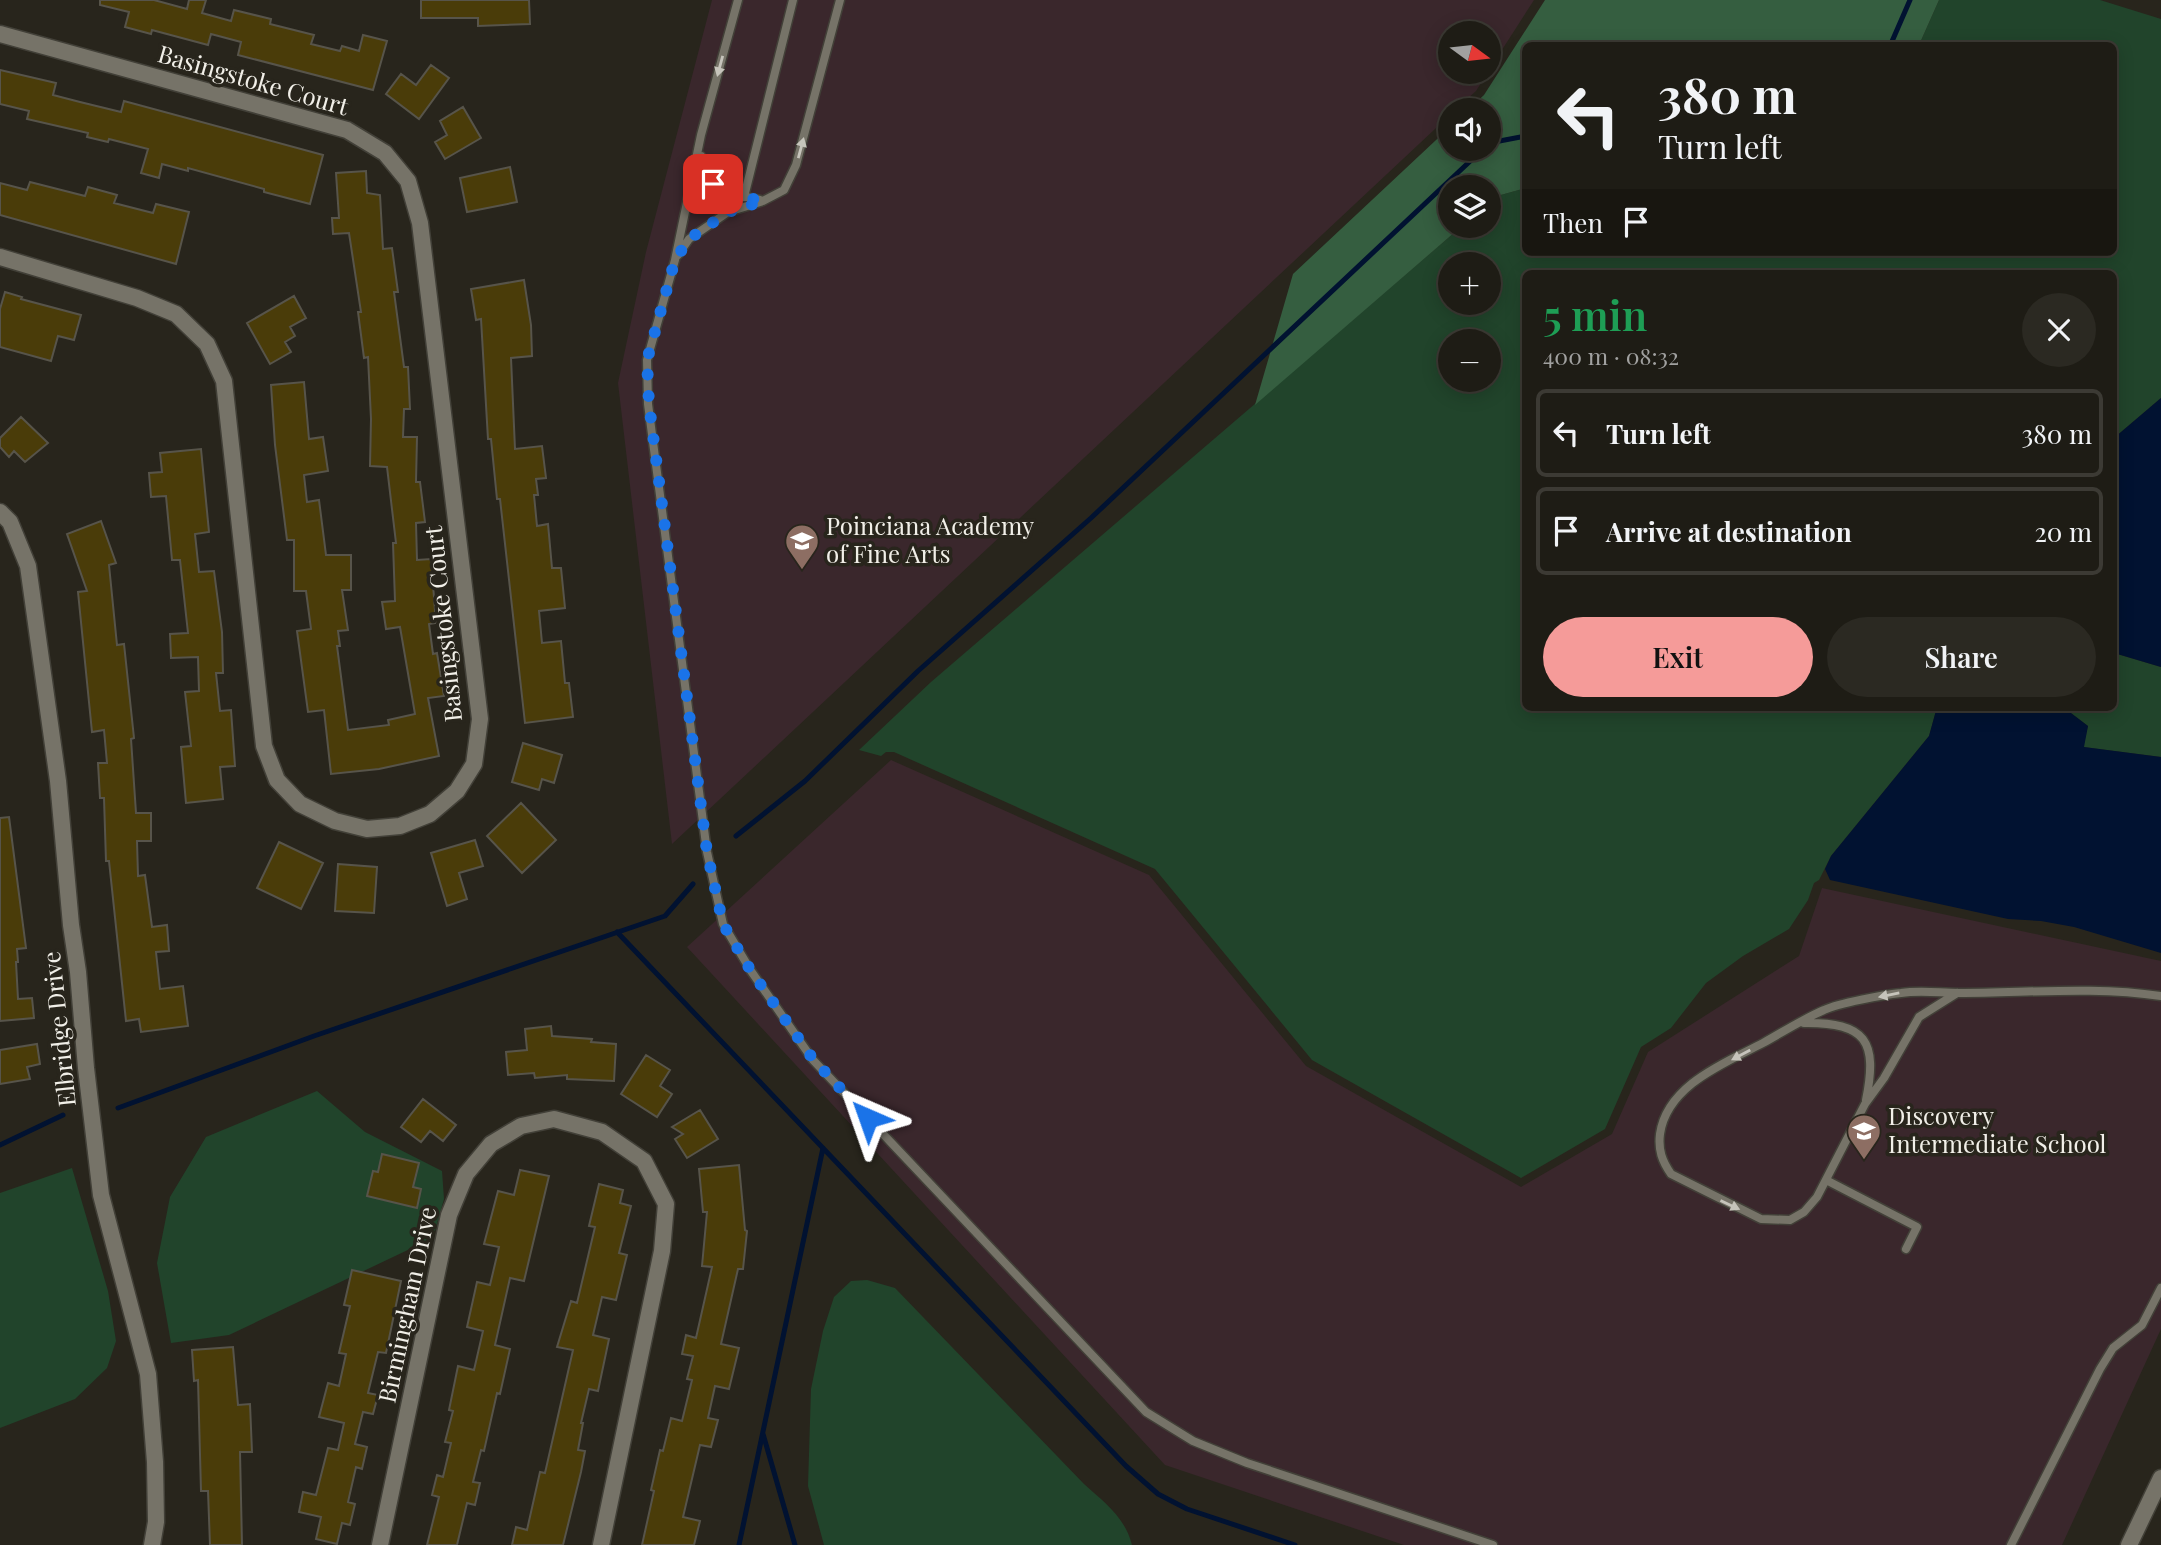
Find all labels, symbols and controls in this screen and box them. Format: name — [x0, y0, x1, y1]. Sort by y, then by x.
north arrow — [1438, 21, 1502, 84]
map controls — [1438, 21, 1501, 392]
street label: Basingstoke Court — [155, 37, 353, 122]
one-way arrow — [714, 55, 725, 77]
text: 380 m — [1658, 61, 1797, 126]
icon: left — [1543, 70, 1634, 161]
button: sound — [1438, 98, 1501, 161]
text: Turn left — [1658, 124, 1782, 167]
one-way arrow — [796, 137, 807, 159]
pin — [683, 154, 743, 214]
icon: arrive — [694, 165, 732, 203]
button: layers — [1438, 175, 1501, 238]
icon: arrive — [1617, 203, 1655, 241]
text: Then — [1543, 205, 1603, 240]
button: + — [1438, 252, 1501, 315]
text: 5 min — [1543, 286, 1647, 342]
button: close — [2022, 293, 2096, 367]
button: − — [1438, 329, 1501, 392]
text: 400 m · 08:32 — [1543, 340, 1679, 371]
icon: left — [1547, 414, 1585, 452]
text: Turn left — [1606, 416, 1711, 451]
text: 380 m — [2022, 416, 2092, 451]
place label: Poinciana Academy of Fine Arts — [826, 509, 1034, 569]
icon: arrive — [1547, 512, 1585, 550]
text: Arrive at destination — [1606, 514, 1852, 549]
text: 20 m — [2034, 514, 2092, 549]
school or university icon: Poinciana Academy of Fine Arts — [783, 522, 821, 571]
street label: Basingstoke Court — [416, 524, 468, 724]
button: Exit — [1543, 617, 1813, 697]
button: Share — [1827, 617, 2096, 697]
street label: Elbridge Drive — [34, 950, 82, 1108]
one-way arrow — [1878, 990, 1900, 1001]
one-way arrow — [1731, 1049, 1751, 1060]
position arrow — [831, 1081, 905, 1155]
place label: Discovery Intermediate School — [1888, 1099, 2107, 1159]
school or university icon: Discovery Intermediate School — [1845, 1112, 1883, 1161]
one-way arrow — [1720, 1199, 1740, 1211]
street label: Birmingham Drive — [370, 1204, 442, 1406]

